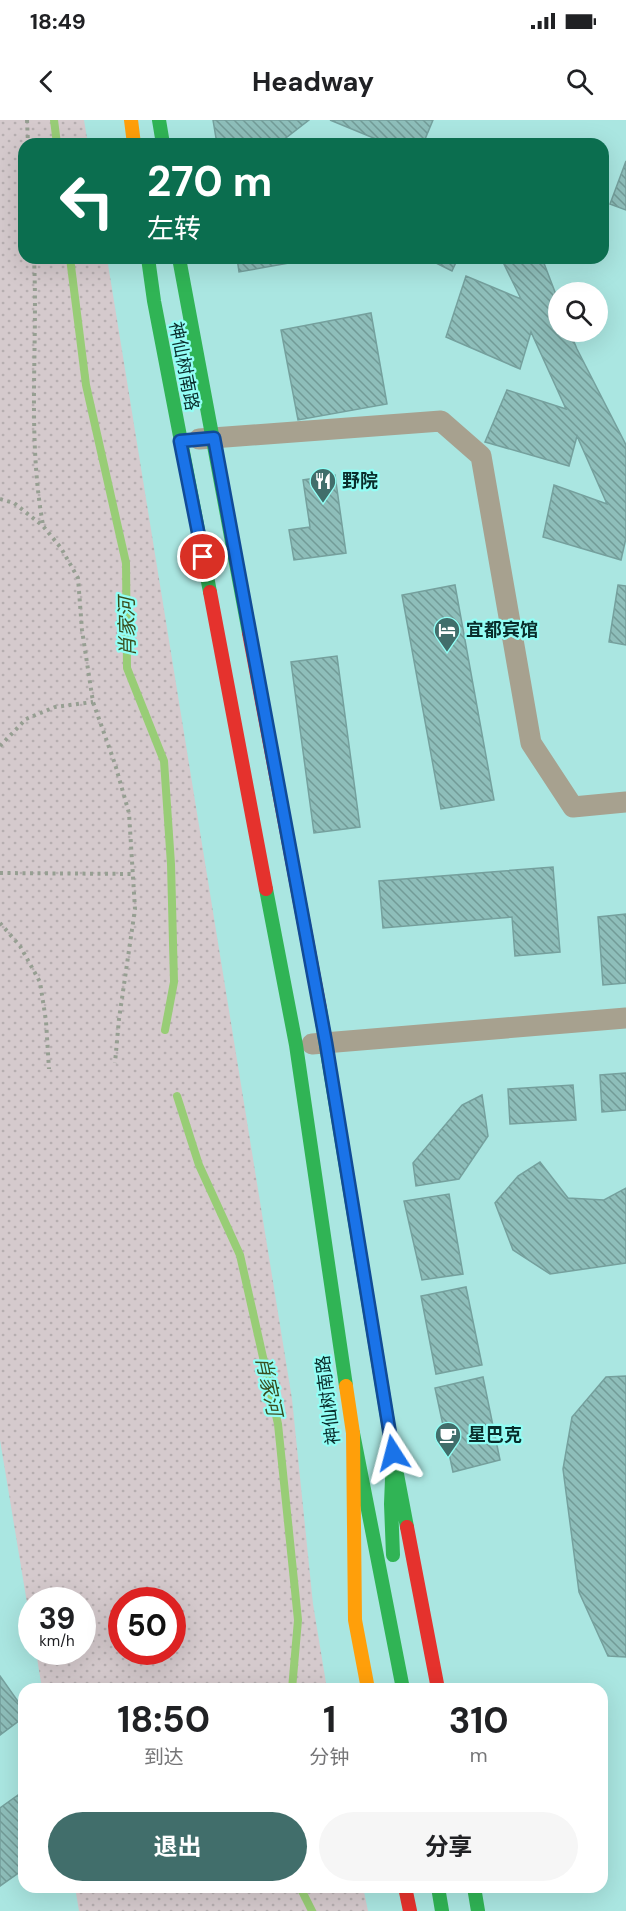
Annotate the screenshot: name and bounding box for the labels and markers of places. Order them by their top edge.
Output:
restaurant icon: 野院 [308,466,338,504]
place label: 野院 [342,469,378,493]
pin [177,531,228,582]
hotel icon: 宜都宾馆 [432,615,462,653]
place label: 宜都宾馆 [466,618,538,642]
cafe icon: 星巴克 [433,1420,463,1458]
place label: 星巴克 [468,1423,522,1447]

